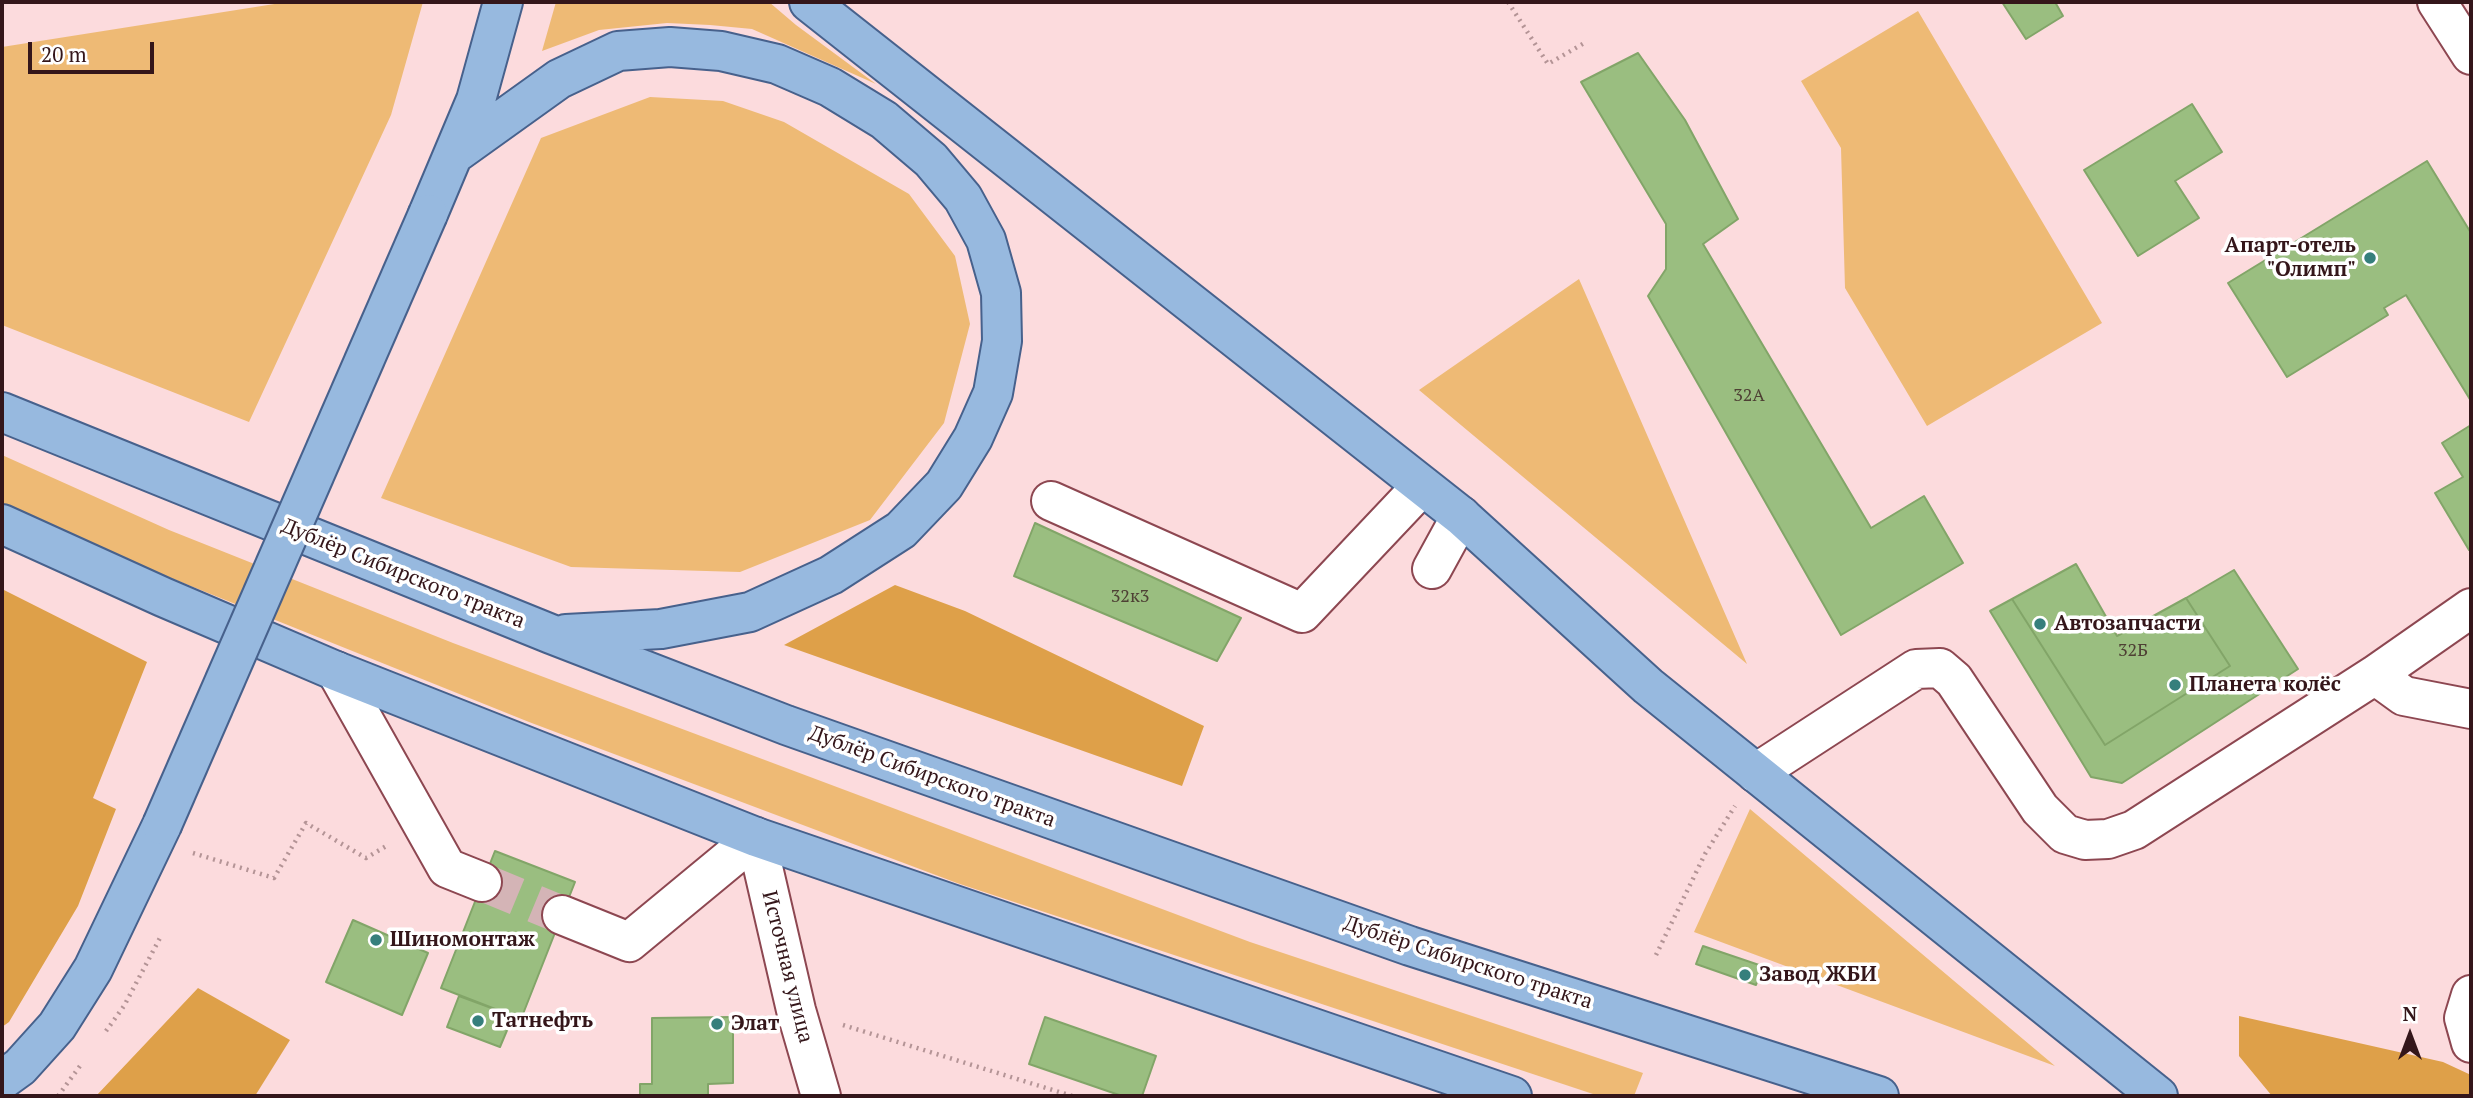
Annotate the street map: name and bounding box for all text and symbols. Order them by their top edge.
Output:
scale bar [32,28,158,72]
text: 20 m [41,40,87,68]
place label: Апарт-отель "Олимп" [2225,233,2356,283]
marker: Апарт-отель "Олимп" [2362,250,2378,266]
house number: 32А [1733,385,1765,407]
street label: Дублёр Сибирского тракта [278,514,528,634]
house number: 32к3 [1111,586,1149,608]
place label: Автозапчасти [2054,611,2201,637]
marker: Автозапчасти [2032,616,2048,632]
house number: 32Б [2118,640,2148,662]
place label: Планета колёс [2189,672,2341,698]
marker: Планета колёс [2167,677,2183,693]
street label: Дублёр Сибирского тракта [806,721,1058,833]
street label: Источная улица [756,888,818,1046]
street label: Дублёр Сибирского тракта [1340,911,1596,1015]
place label: Шиномонтаж [390,927,535,953]
marker: Шиномонтаж [368,932,384,948]
place label: Завод ЖБИ [1759,962,1877,988]
marker: Завод ЖБИ [1737,967,1753,983]
north arrow [2375,1000,2445,1070]
text: N [2403,1001,2417,1026]
place label: Татнефть [492,1008,593,1034]
place label: Элат [731,1011,779,1037]
marker: Татнефть [470,1013,486,1029]
marker: Элат [709,1016,725,1032]

